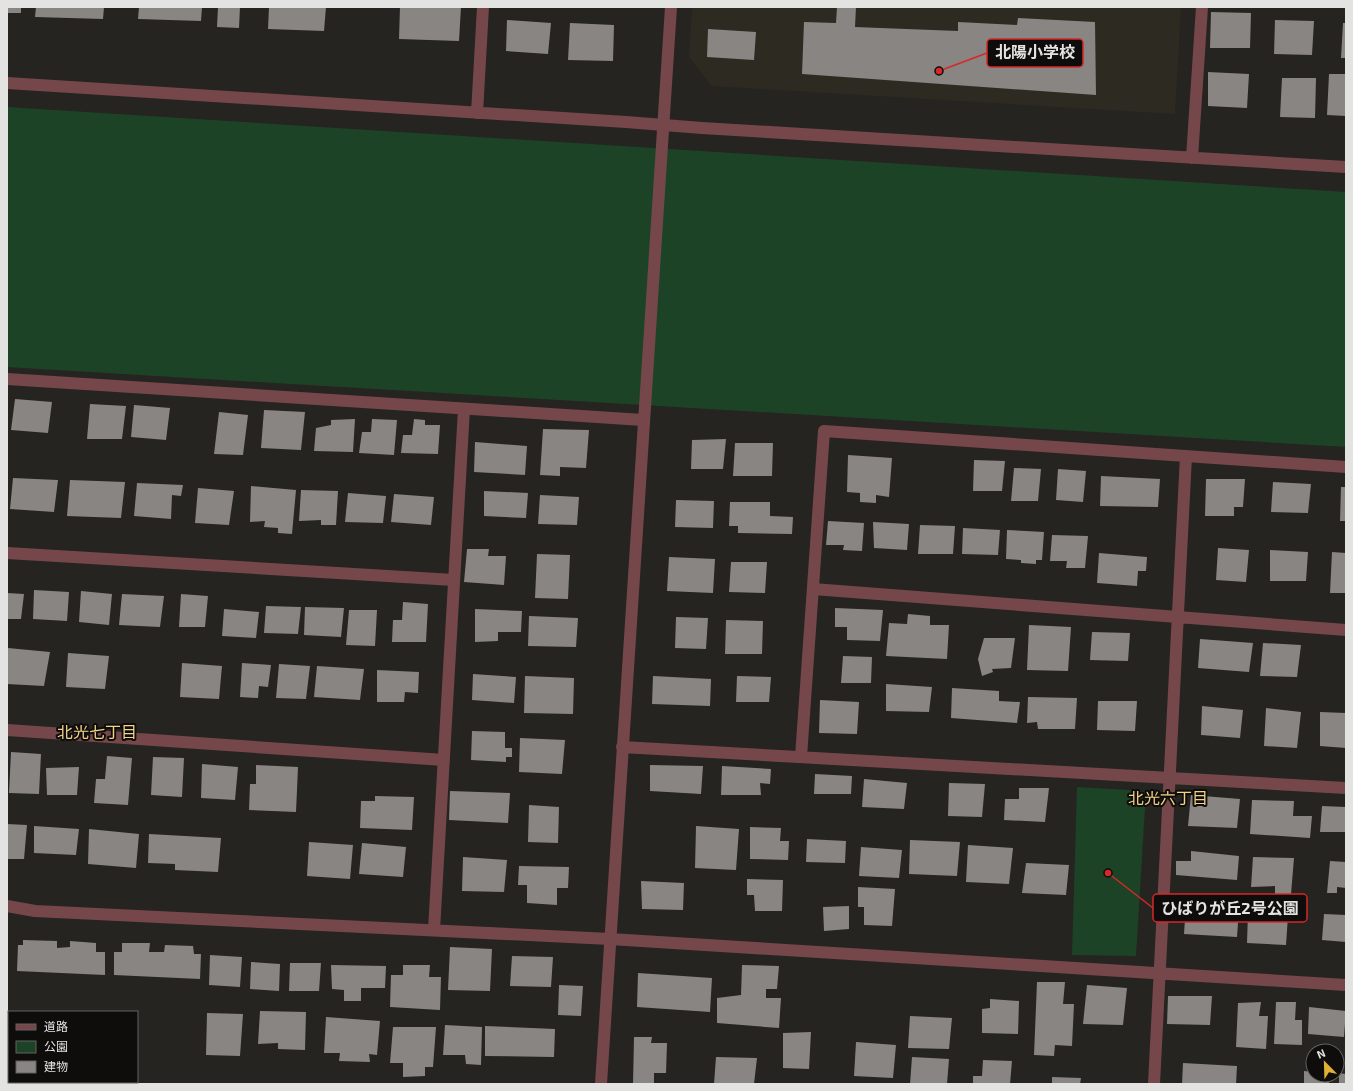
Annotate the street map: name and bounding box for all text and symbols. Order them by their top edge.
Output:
callout: 北陽小学校 [987,39,1083,67]
text: 北陽小学校 [995,42,1075,61]
district label: 北光七丁目 [57,722,137,741]
district label: 北光六丁目 [1128,788,1208,807]
callout: ひばりが丘2号公園 [1153,894,1307,922]
text: ひばりが丘2号公園 [1161,898,1299,917]
legend [8,1011,138,1083]
text: 道路 [44,1019,68,1033]
text: 公園 [44,1039,68,1053]
north arrow [1305,1043,1345,1083]
text: N [1315,1046,1327,1061]
text: 建物 [44,1059,68,1073]

